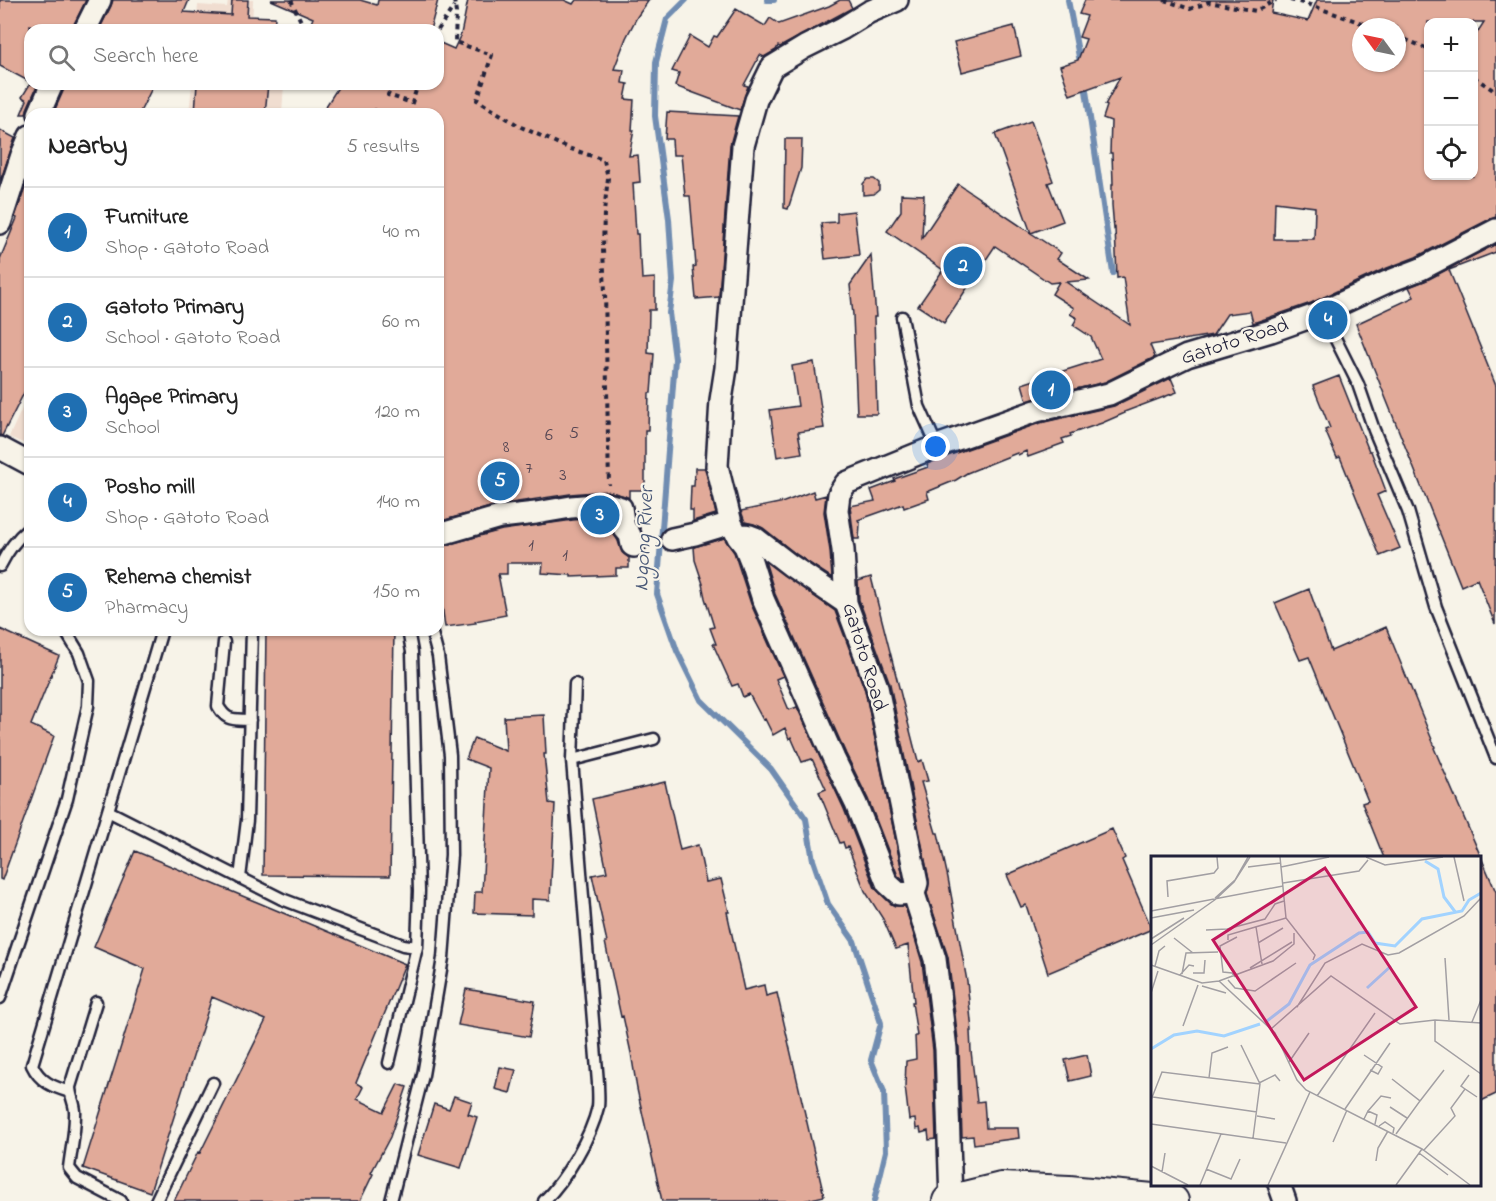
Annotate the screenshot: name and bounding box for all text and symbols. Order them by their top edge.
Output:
north arrow [1352,18,1406,72]
map controls [1424,18,1478,180]
button: + [1424,18,1478,72]
search box [24,24,444,90]
icon: search [45,41,78,74]
text: Search here [93,41,198,73]
button: − [1424,72,1478,126]
button: locate [1424,126,1478,180]
text: Nearby [48,128,127,166]
text: 5 results [347,133,420,162]
text: Furniture [105,202,188,234]
text: 1 [64,218,71,247]
text: 40 m [383,218,420,247]
text: Shop · Gatoto Road [105,234,269,263]
pin: 2 [944,244,982,288]
text: Gatoto Primary [105,292,244,324]
pin: 4 [1308,298,1348,342]
text: 2 [63,308,72,337]
text: 60 m [382,308,420,337]
street label: Gatoto Road [1177,310,1293,373]
text: School · Gatoto Road [105,324,280,353]
pin: 1 [1032,368,1070,412]
text: Agape Primary [105,382,238,414]
text: 3 [63,398,72,427]
text: 120 m [375,398,420,427]
text: School [105,414,160,443]
house number: 5 [569,421,579,447]
house number: 6 [545,423,553,449]
your location [921,432,950,461]
house number: 8 [503,435,510,461]
house number: 7 [525,456,533,482]
pin: 5 [480,458,520,504]
house number: 3 [559,463,567,489]
text: Posho mill [105,472,195,504]
water label: Ngong River [626,483,664,592]
text: 4 [63,488,72,517]
text: 140 m [376,488,420,517]
pin: 3 [580,492,620,538]
text: Shop · Gatoto Road [105,504,269,533]
house number: 1 [528,533,534,559]
house number: 1 [562,543,568,569]
text: Rehema chemist [105,562,251,594]
text: 5 [62,578,73,607]
text: 150 m [373,578,420,607]
text: Pharmacy [105,594,188,623]
street label: Gatoto Road [833,599,895,715]
inset map [1151,856,1481,1186]

